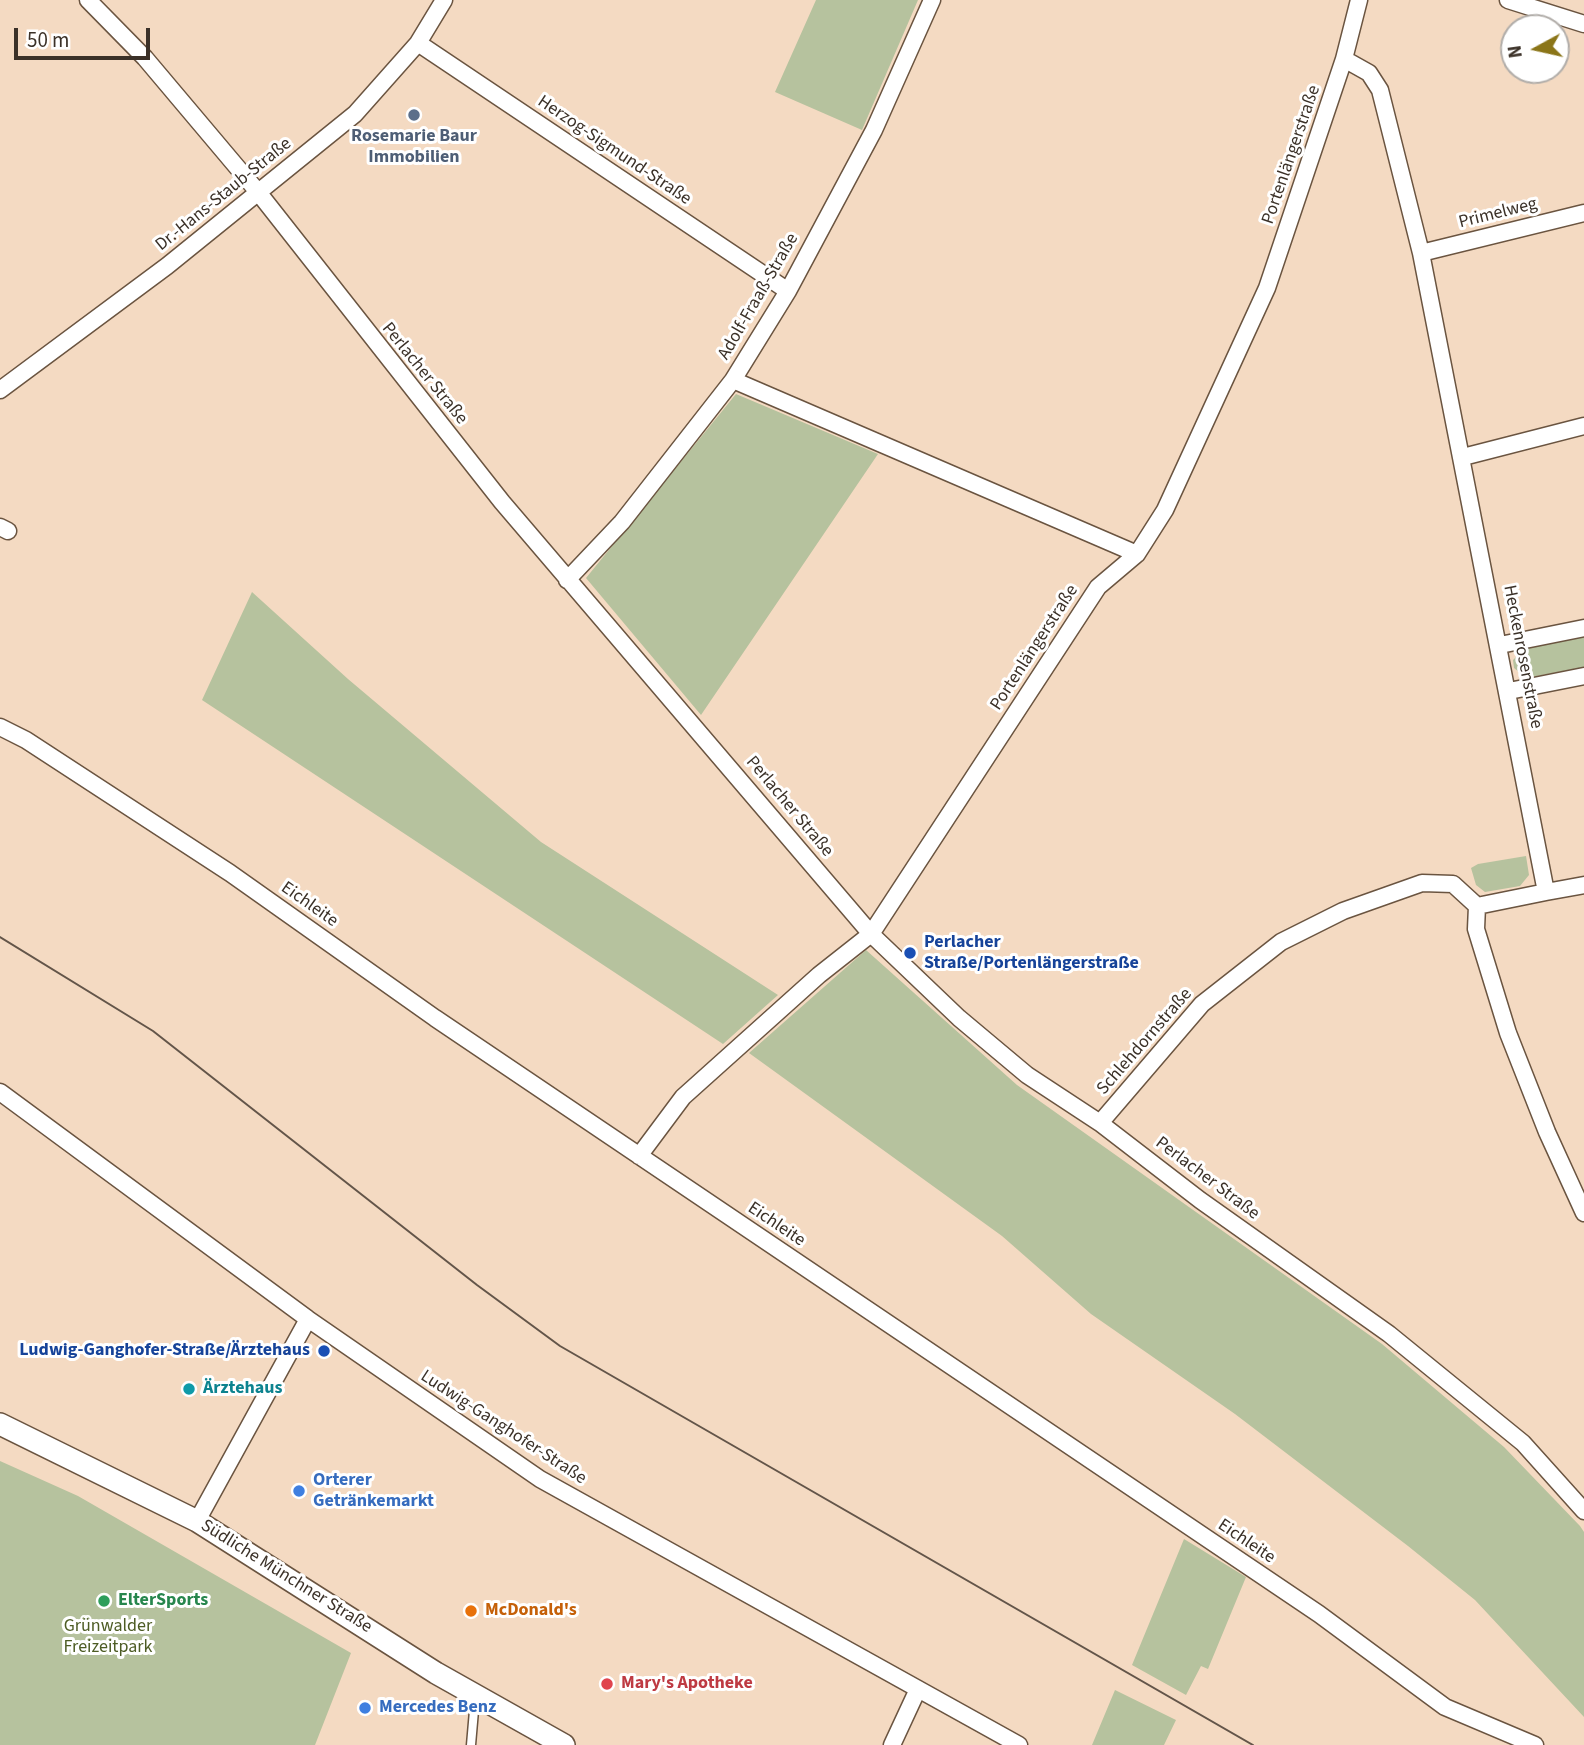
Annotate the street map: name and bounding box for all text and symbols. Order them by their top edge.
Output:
scale bar [18,14,154,58]
north arrow [1500,14,1570,84]
text: 50 m [27,25,69,55]
text: N [1501,44,1530,60]
street label: Portenlängerstraße [1258,83,1326,227]
street label: Herzog-Sigmund-Straße [533,91,695,211]
marker: Rosemarie Baur Immobilien [406,107,422,123]
place label: Rosemarie Baur Immobilien [351,126,477,168]
street label: Dr.-Hans-Staub-Straße [152,134,296,256]
street label: Primelweg [1457,194,1539,234]
street label: Adolf-Fraaß-Straße [714,230,804,364]
street label: Perlacher Straße [376,319,472,429]
street label: Portenlängerstraße [986,581,1084,715]
street label: Heckenrosenstraße [1497,583,1547,731]
street label: Perlacher Straße [741,752,837,862]
street label: Eichleite [276,878,342,932]
place label: Perlacher Straße/Portenlängerstraße [924,932,1139,974]
marker: Perlacher Straße/Portenlängerstraße [902,945,918,961]
street label: Schlehdornstraße [1093,984,1197,1100]
street label: Perlacher Straße [1151,1133,1263,1225]
street label: Eichleite [743,1198,809,1252]
place label: Ludwig-Ganghofer-Straße/Ärztehaus [19,1340,310,1362]
marker: Ludwig-Ganghofer-Straße/Ärztehaus [316,1343,332,1359]
street label: Ludwig-Ganghofer-Straße [416,1366,590,1490]
place label: Ärztehaus [203,1378,282,1400]
marker: Ärztehaus [181,1381,197,1397]
place label: Orterer Getränkemarkt [313,1470,434,1512]
marker: Orterer Getränkemarkt [291,1483,307,1499]
street label: Südliche Münchner Straße [196,1515,376,1639]
street label: Eichleite [1213,1515,1279,1569]
place label: ElterSports [118,1590,208,1612]
marker: ElterSports [96,1593,112,1609]
place label: McDonald's [485,1600,577,1622]
marker: McDonald's [463,1603,479,1619]
park label: Grünwalder Freizeitpark [64,1616,152,1658]
place label: Mary's Apotheke [621,1673,753,1695]
marker: Mary's Apotheke [599,1676,615,1692]
place label: Mercedes Benz [379,1697,496,1719]
marker: Mercedes Benz [357,1700,373,1716]

